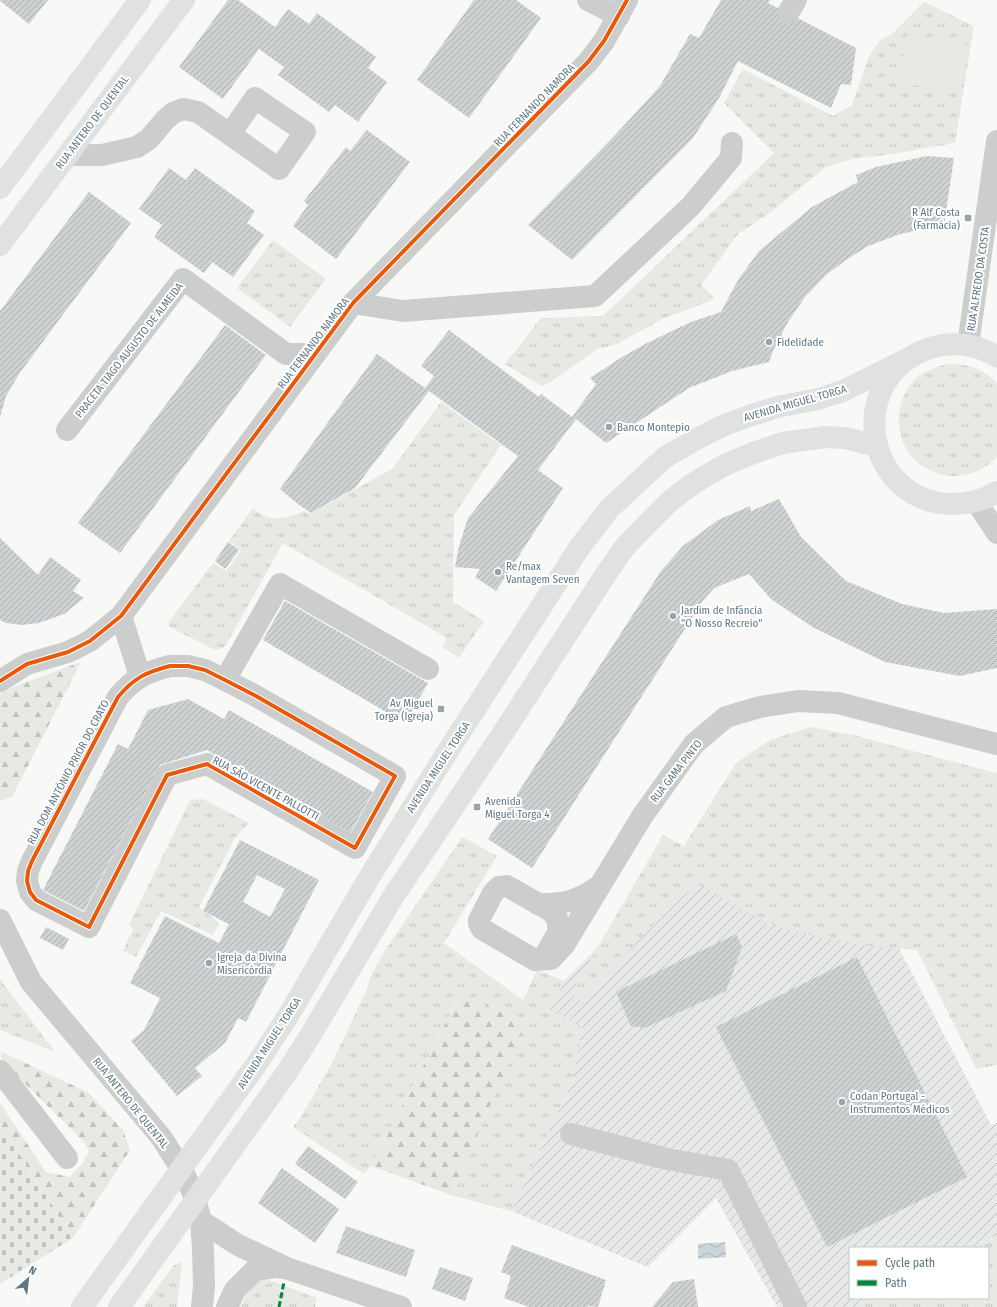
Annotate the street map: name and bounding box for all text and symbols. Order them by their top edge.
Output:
street label: RUA FERNANDO NAMORA [491,61,578,150]
street label: RUA ANTERO DE QUENTAL [53,73,132,171]
place label: R Alf Costa (Farmácia) [912,206,960,232]
marker: R Alf Costa (Farmácia) [963,213,973,223]
street label: RUA ALFREDO DA COSTA [965,226,992,332]
street label: PRACETA TIAGO AUGUSTO DE ALMEIDA [73,280,186,420]
street label: RUA FERNANDO NAMORA [275,295,352,391]
place label: Fidelidade [777,336,824,349]
marker: Fidelidade [764,337,774,347]
street label: AVENIDA MIGUEL TORGA [742,383,848,424]
place label: Banco Montepio [617,421,690,434]
marker: Banco Montepio [604,422,614,432]
place label: Re/max Vantagem Seven [506,560,580,586]
marker: Re/max Vantagem Seven [493,567,503,577]
place label: Jardim de Infância "O Nosso Recreio" [681,604,762,630]
marker: Jardim de Infância "O Nosso Recreio" [668,611,678,621]
street label: RUA DOM ANTÓNIO PRIOR DO CRATO [24,697,112,847]
place label: Av Miguel Torga (Igreja) [374,697,433,723]
marker: Av Miguel Torga (Igreja) [436,704,446,714]
street label: AVENIDA MIGUEL TORGA [404,719,473,815]
street label: RUA GAMA PINTO [648,737,705,805]
street label: RUA SÃO VICENTE PALLOTTI [210,754,321,823]
place label: Avenida Miguel Torga 4 [485,795,550,821]
marker: Avenida Miguel Torga 4 [472,802,482,812]
place label: Igreja da Divina Misericórdia [217,951,287,977]
marker: Igreja da Divina Misericórdia [204,958,214,968]
street label: AVENIDA MIGUEL TORGA [235,995,304,1091]
street label: RUA ANTERO DE QUENTAL [90,1055,171,1152]
place label: Codan Portugal - Instrumentos Médicos [850,1090,950,1116]
marker: Codan Portugal - Instrumentos Médicos [837,1097,847,1107]
legend [849,1247,989,1299]
text: Cycle path [885,1256,935,1270]
north arrow [8,1259,48,1299]
text: N [26,1263,38,1278]
text: Path [885,1276,907,1290]

